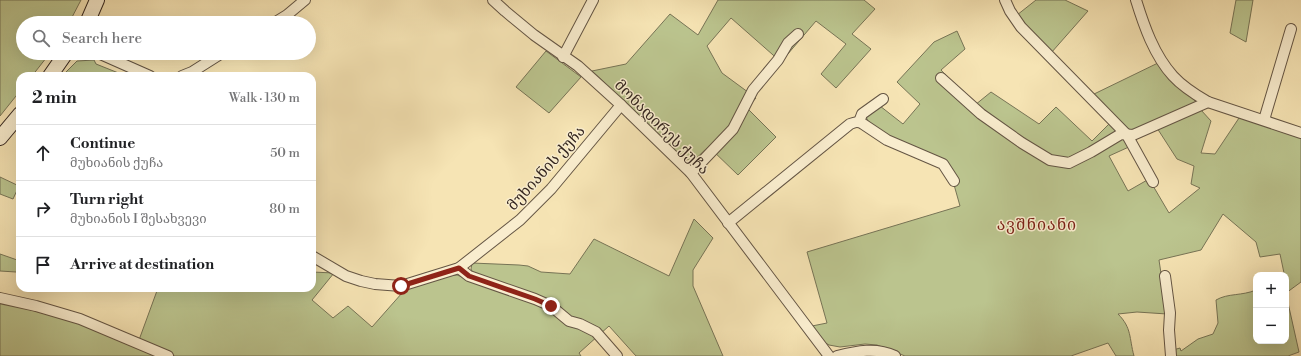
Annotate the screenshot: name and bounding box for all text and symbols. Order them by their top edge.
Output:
search box [16,16,316,60]
icon: search [30,27,52,49]
text: Search here [62,29,142,48]
street label: მონადირეს ქუჩა [610,76,713,179]
text: 2 min [32,87,77,109]
text: Walk · 130 m [229,90,300,106]
street label: მუხიანის ქუჩა [503,122,589,215]
text: Continue [70,134,135,153]
icon: ahead [32,142,54,164]
text: 50 m [270,145,300,161]
text: მუხიანის ქუჩა [70,155,163,171]
text: Turn right [70,190,144,209]
icon: right [32,198,54,220]
text: 80 m [269,201,300,217]
text: მუხიანის I შესახვევი [70,211,207,227]
district label: ავშნიანი [997,215,1077,235]
icon: arrive [32,254,54,276]
text: Arrive at destination [70,255,214,274]
map controls [1253,272,1289,344]
button: + [1253,272,1289,308]
route start [392,277,410,295]
route end [542,297,560,315]
button: − [1253,308,1289,344]

